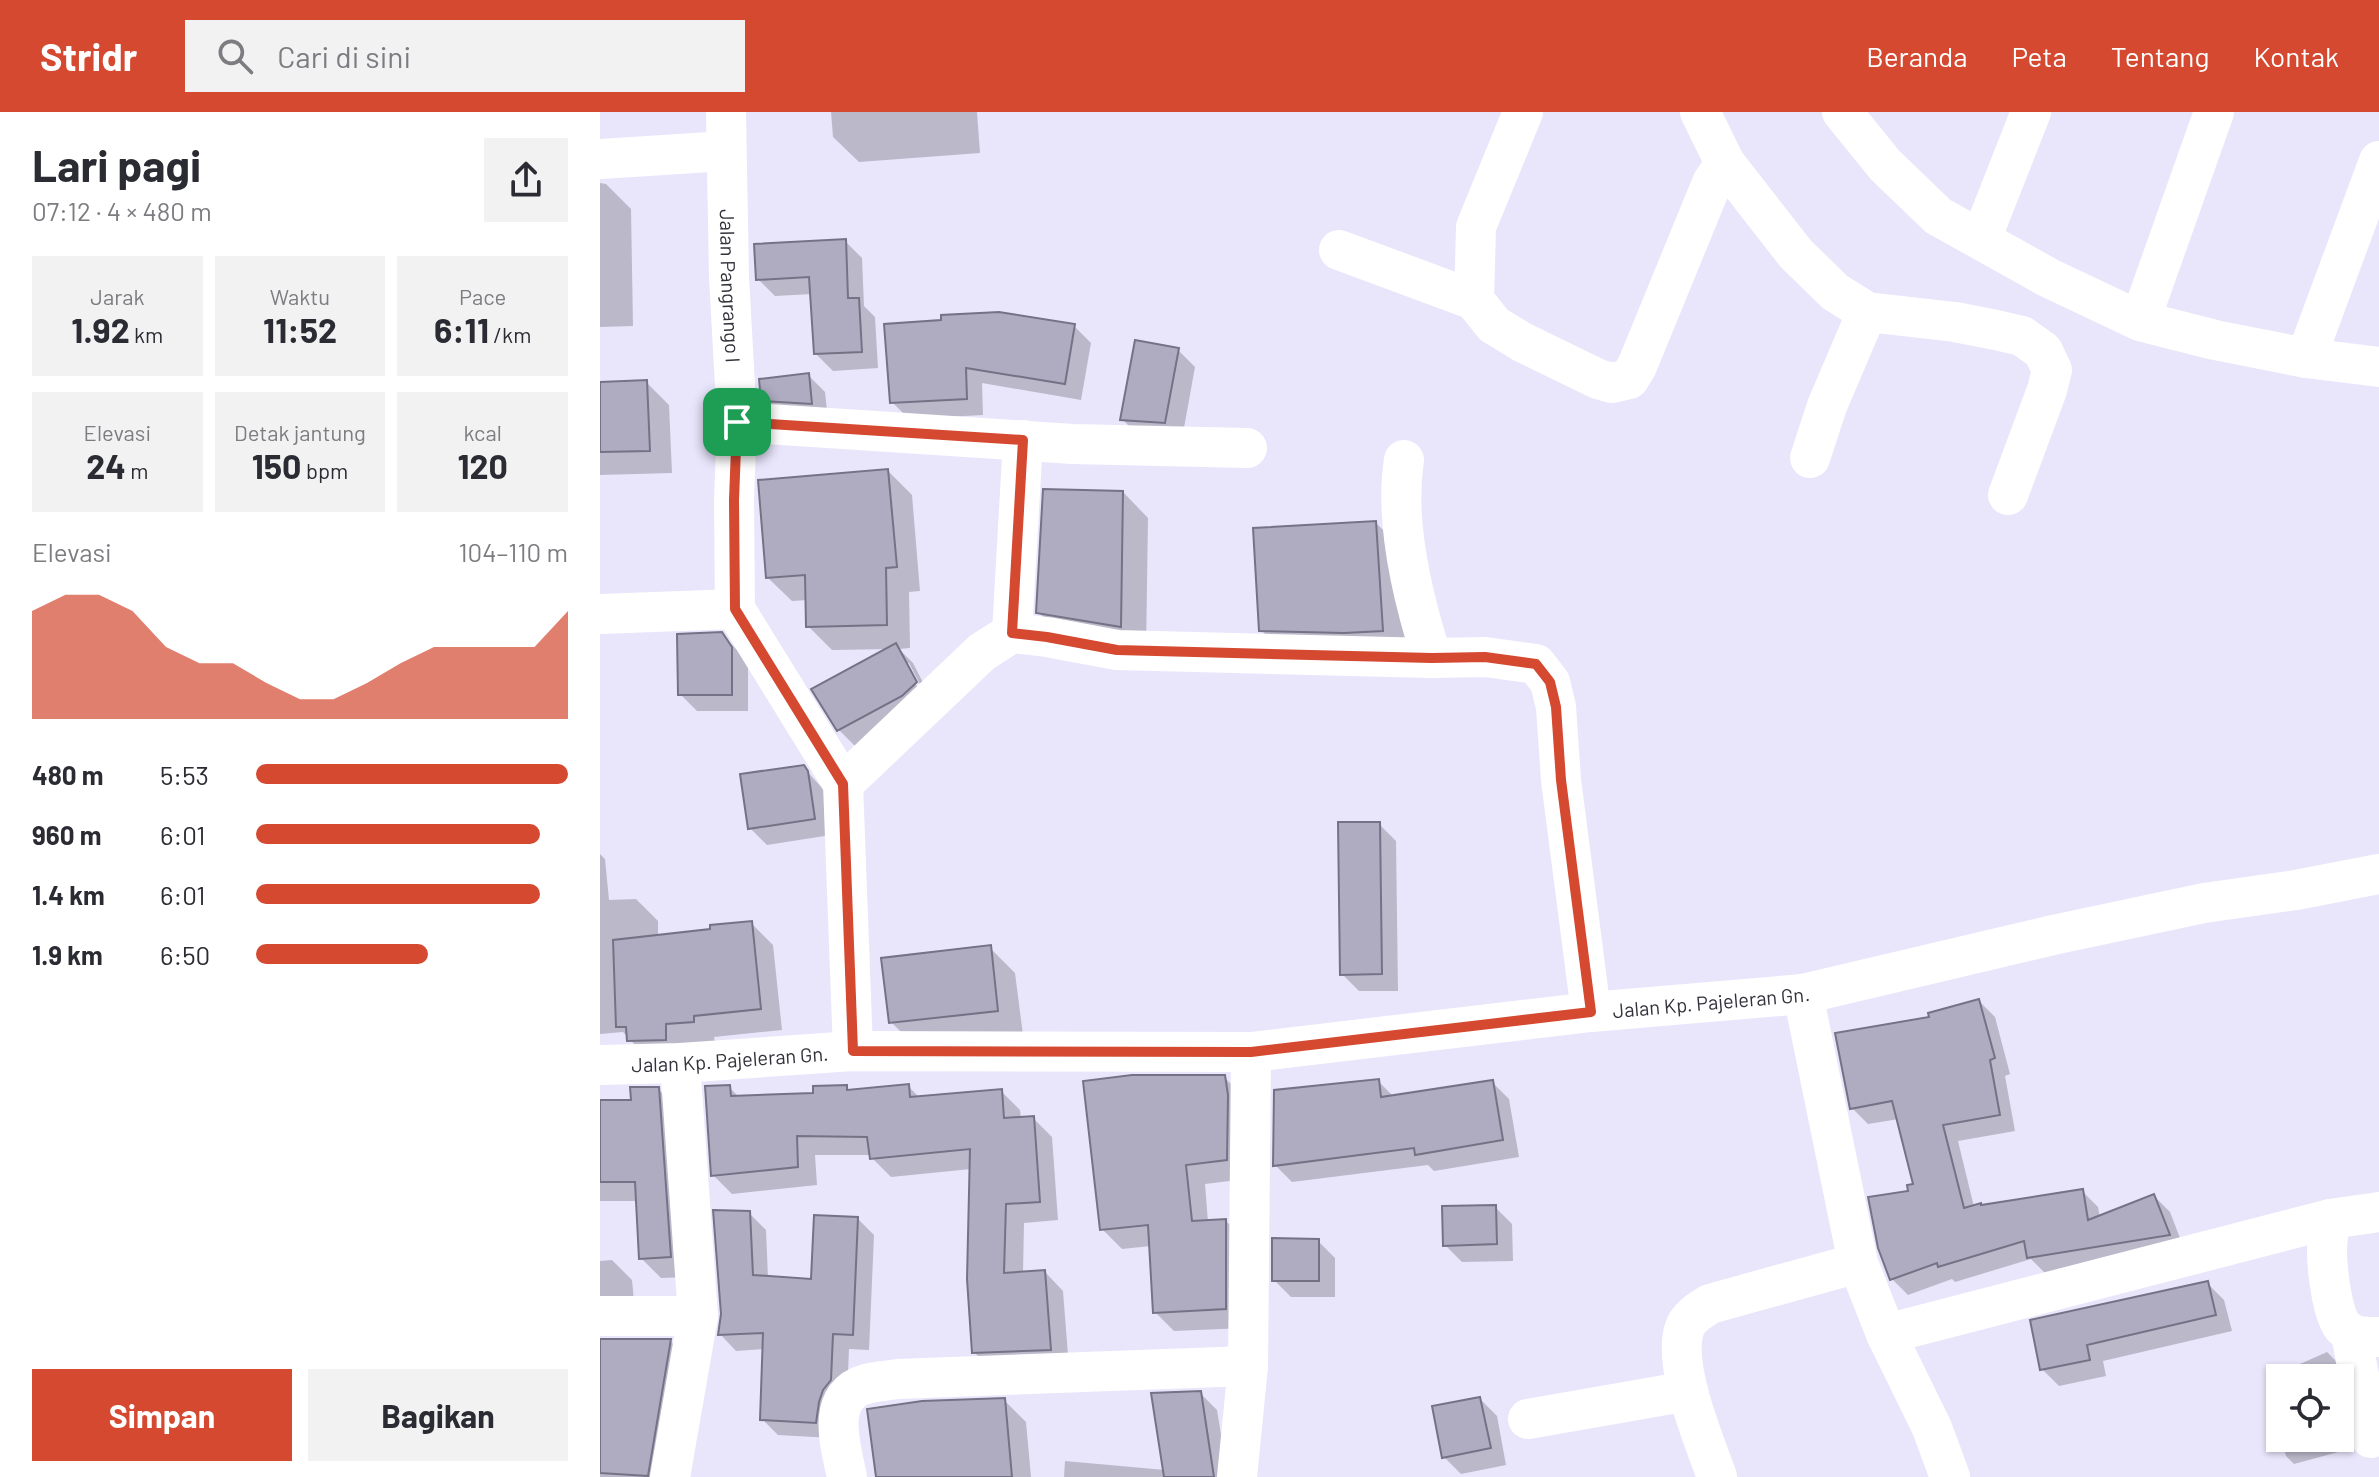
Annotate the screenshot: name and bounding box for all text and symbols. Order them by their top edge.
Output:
search box [185,20,745,92]
text: Stridr [40,33,137,79]
icon: search [213,34,257,78]
text: Cari di sini [277,38,411,74]
text: Beranda [1866,39,1968,73]
text: Peta [2012,39,2067,73]
text: Tentang [2111,39,2209,73]
text: Kontak [2253,39,2339,73]
text: Lari pagi [32,138,201,191]
button: share [484,138,568,222]
text: 07:12 · 4 × 480 m [32,195,212,226]
street label: Jalan Pangrango I [716,209,746,363]
text: Jarak [90,283,144,309]
text: Waktu [270,283,330,309]
text: Pace [459,283,506,309]
text: 1.92 [71,309,130,350]
text: 11:52 [263,309,337,350]
text: 6:11 [434,309,489,350]
text: km [130,321,163,347]
text: /km [489,321,531,347]
pin [703,388,771,456]
icon: arrive [715,400,759,444]
text: Elevasi [84,419,151,445]
text: Detak jantung [234,419,366,445]
text: kcal [463,419,502,445]
text: 24 [86,445,126,486]
text: 150 [252,445,301,486]
text: 120 [457,445,508,486]
text: m [126,457,148,483]
text: bpm [301,457,348,483]
text: Elevasi [32,536,112,567]
text: 104–110 m [459,536,568,567]
text: 480 m [32,759,104,790]
text: 5:53 [160,759,209,790]
text: 960 m [32,819,102,850]
text: 6:01 [160,819,205,850]
text: 1.4 km [32,879,105,910]
text: 6:01 [160,879,205,910]
text: 1.9 km [32,939,103,970]
text: 6:50 [160,939,210,970]
street label: Jalan Kp. Pajeleran Gn. [1612,981,1812,1022]
street label: Jalan Kp. Pajeleran Gn. [631,1041,829,1076]
map controls [2266,1364,2354,1452]
button: locate [2266,1364,2354,1452]
button: Simpan [32,1369,292,1461]
button: Bagikan [308,1369,568,1461]

